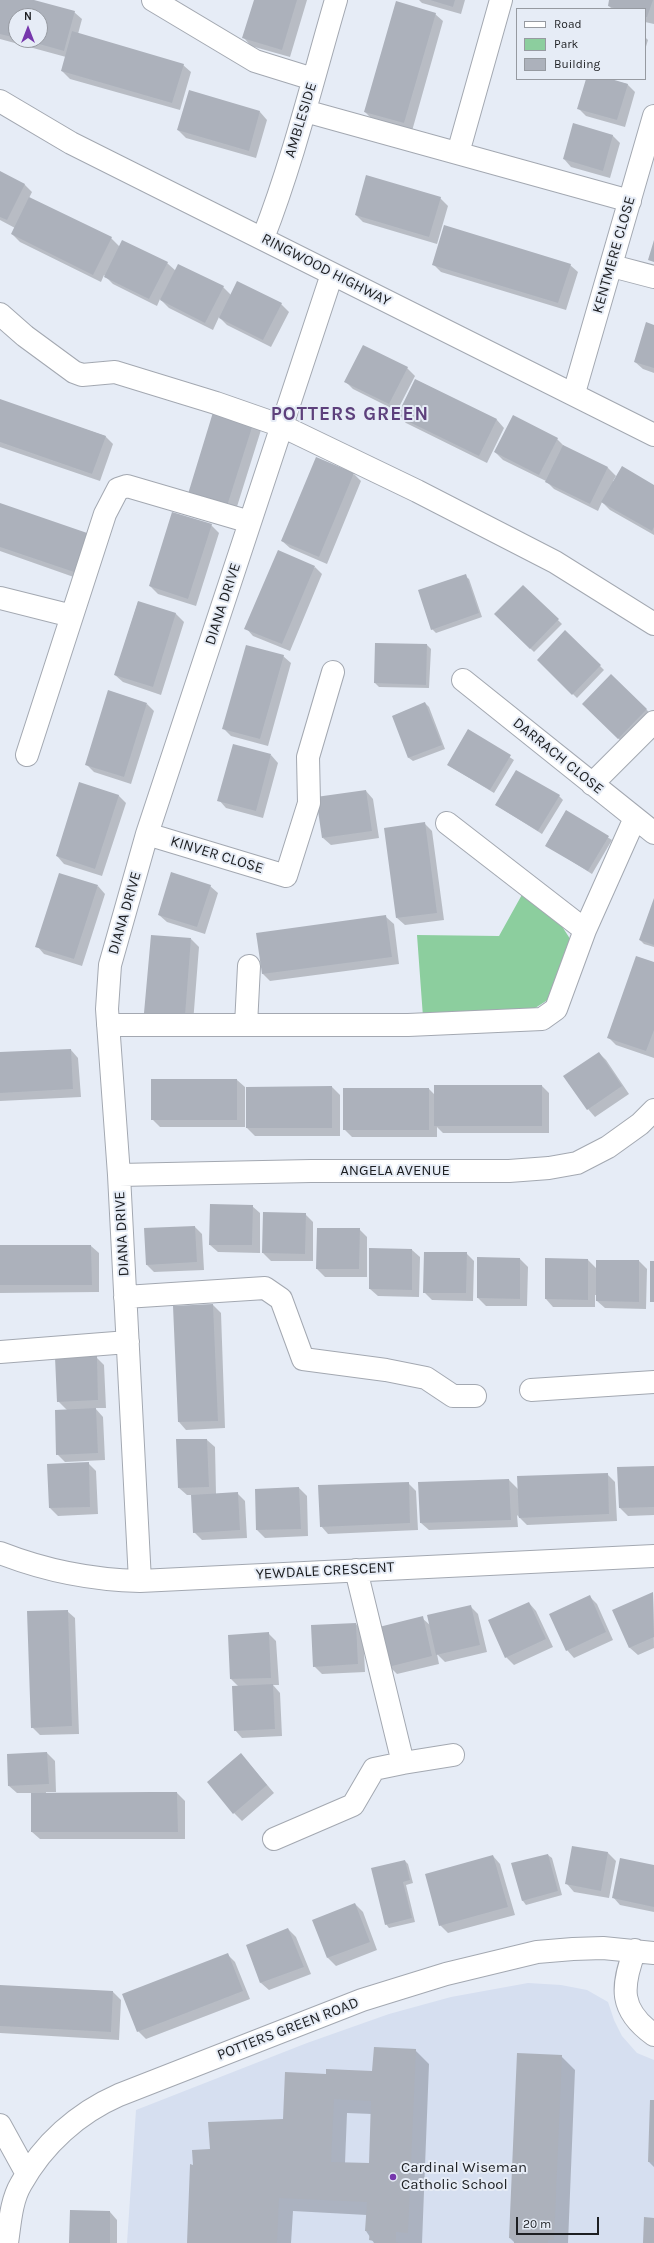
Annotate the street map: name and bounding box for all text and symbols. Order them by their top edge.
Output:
north arrow [8,8,48,48]
legend [516,8,646,80]
text: N [24,10,32,23]
text: Road [554,17,582,31]
text: Park [554,37,578,51]
text: Building [554,57,600,71]
street label: AMBLESIDE [281,80,321,160]
street label: KENTMERE CLOSE [589,194,639,316]
street label: RINGWOOD HIGHWAY [258,230,394,310]
district label: POTTERS GREEN [271,404,429,426]
street label: DIANA DRIVE [201,561,245,647]
street label: DARRACH CLOSE [509,714,607,798]
street label: KINVER CLOSE [168,832,266,878]
street label: DIANA DRIVE [105,870,145,956]
street label: ANGELA AVENUE [340,1162,450,1180]
street label: DIANA DRIVE [111,1191,133,1277]
street label: YEWDALE CRESCENT [255,1558,395,1584]
street label: POTTERS GREEN ROAD [215,1994,361,2064]
place label: Cardinal Wiseman Catholic School [401,2159,527,2194]
marker: Cardinal Wiseman Catholic School [388,2172,398,2182]
scale bar [518,2209,601,2235]
text: 20 m [523,2217,551,2231]

